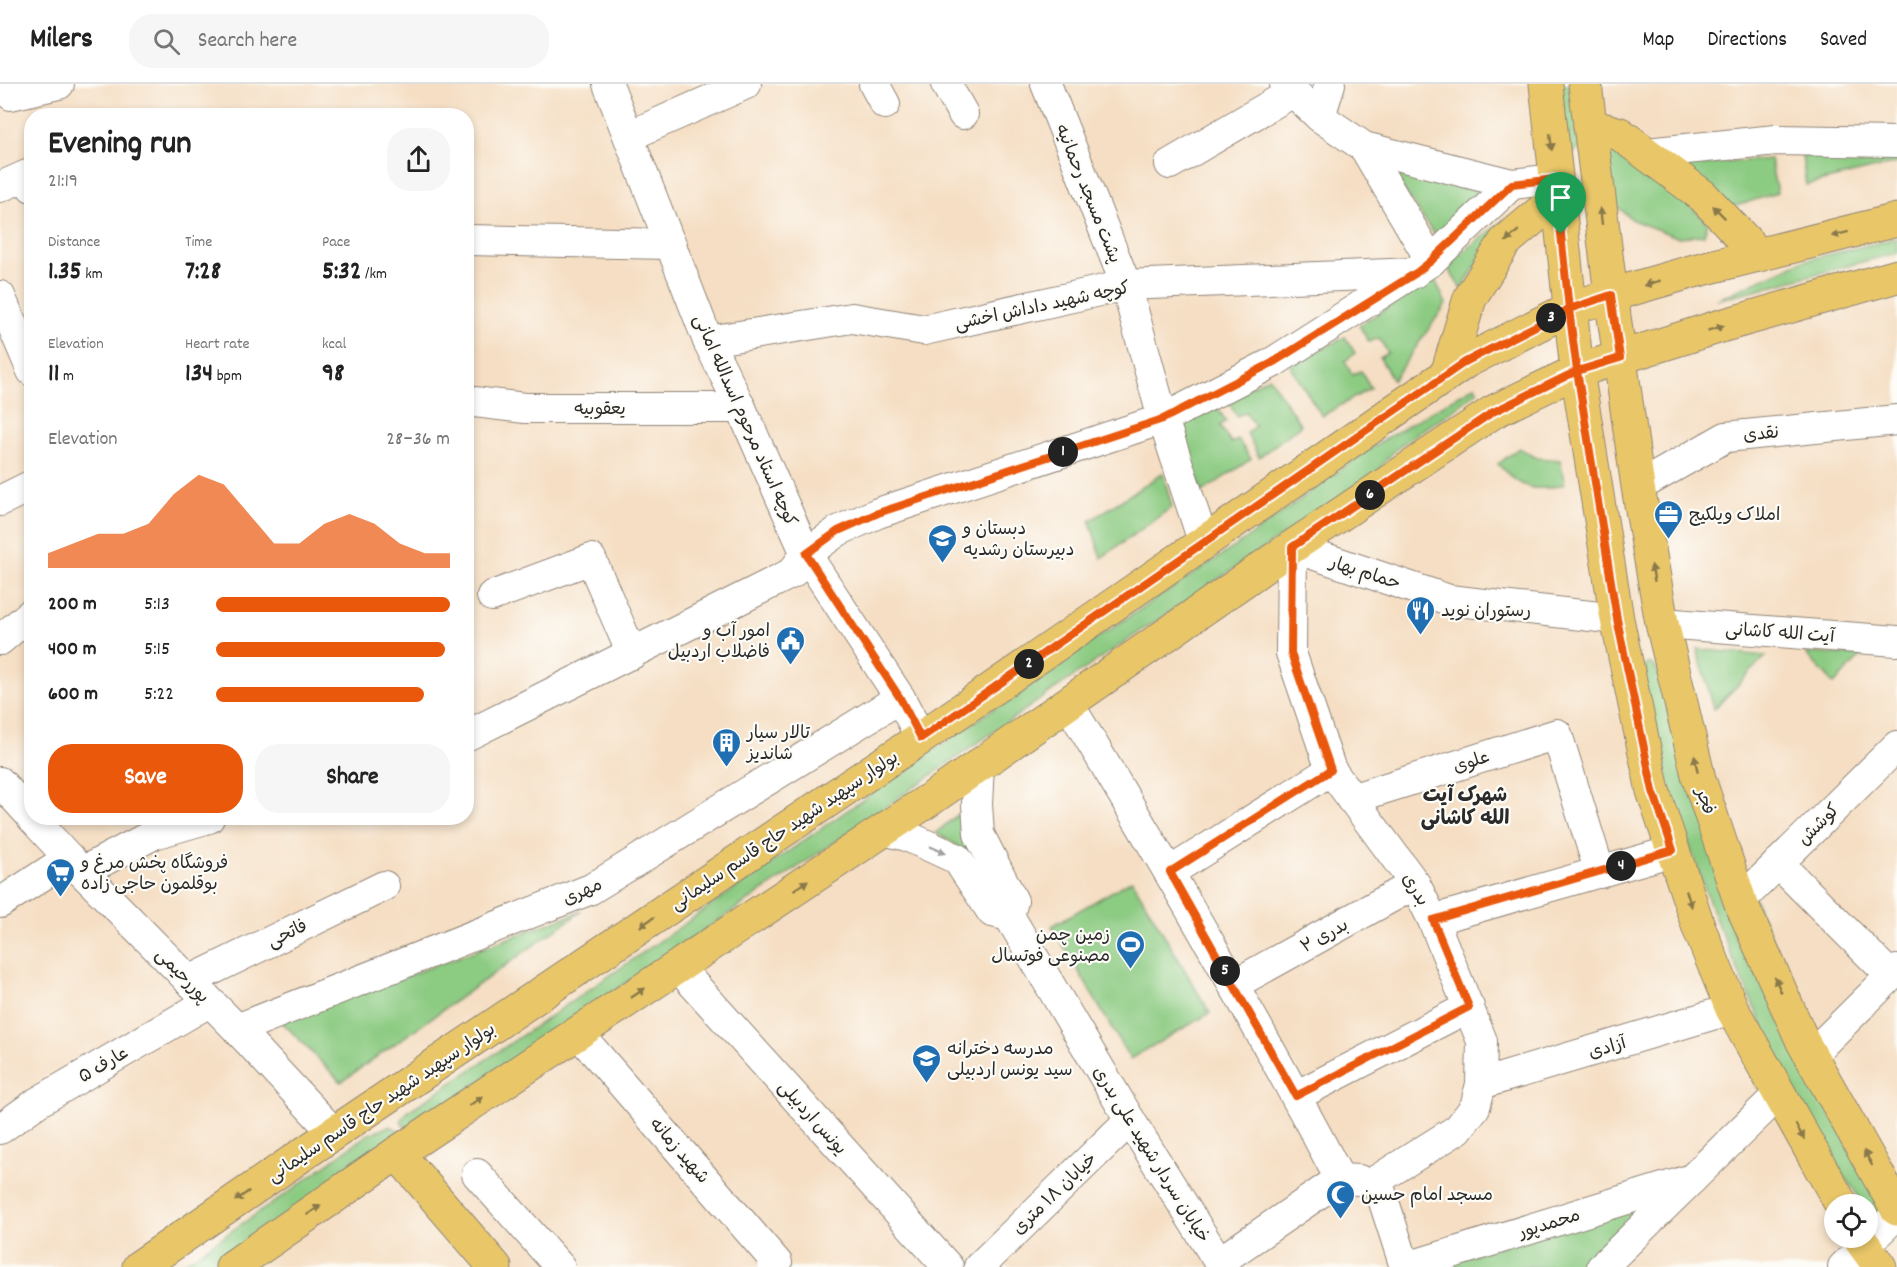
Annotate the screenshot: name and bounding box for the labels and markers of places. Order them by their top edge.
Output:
pin [1535,172,1586,234]
pin: 3 [1536,303,1566,333]
pin: 1 [1048,437,1078,467]
pin: 6 [1355,480,1385,510]
office icon: املاک ویلکیج [1652,498,1684,540]
place label: املاک ویلکیج [1689,504,1781,529]
place label: دبستان و دبیرستان رشدیه [961,518,1075,564]
school or university icon: دبستان و دبیرستان رشدیه [926,522,958,564]
restaurant icon: رستوران نوید [1404,594,1436,636]
place label: رستوران نوید [1441,600,1531,625]
place label: امور آب و فاضلاب اردبیل [668,620,770,666]
public building icon: امور آب و فاضلاب اردبیل [775,624,807,666]
pin: 2 [1014,649,1044,679]
place label: تالار سیار شاندیز [745,722,811,768]
building icon: تالار سیار شاندیز [710,726,742,768]
pin: 4 [1606,851,1636,881]
place label: فروشگاه پخش مرغ و بوقلمون حاجی زاده [79,852,228,898]
supermarket icon: فروشگاه پخش مرغ و بوقلمون حاجی زاده [44,856,76,898]
place label: زمین چمن مصنوعی فوتسال [991,924,1110,970]
sports icon: زمین چمن مصنوعی فوتسال [1115,928,1147,970]
pin: 5 [1210,956,1240,986]
place label: مدرسه دخترانه سید یونس اردبیلی [947,1038,1073,1084]
school or university icon: مدرسه دخترانه سید یونس اردبیلی [910,1042,942,1084]
mosque icon: مسجد امام حسین [1324,1178,1356,1220]
place label: مسجد امام حسین [1361,1184,1493,1209]

